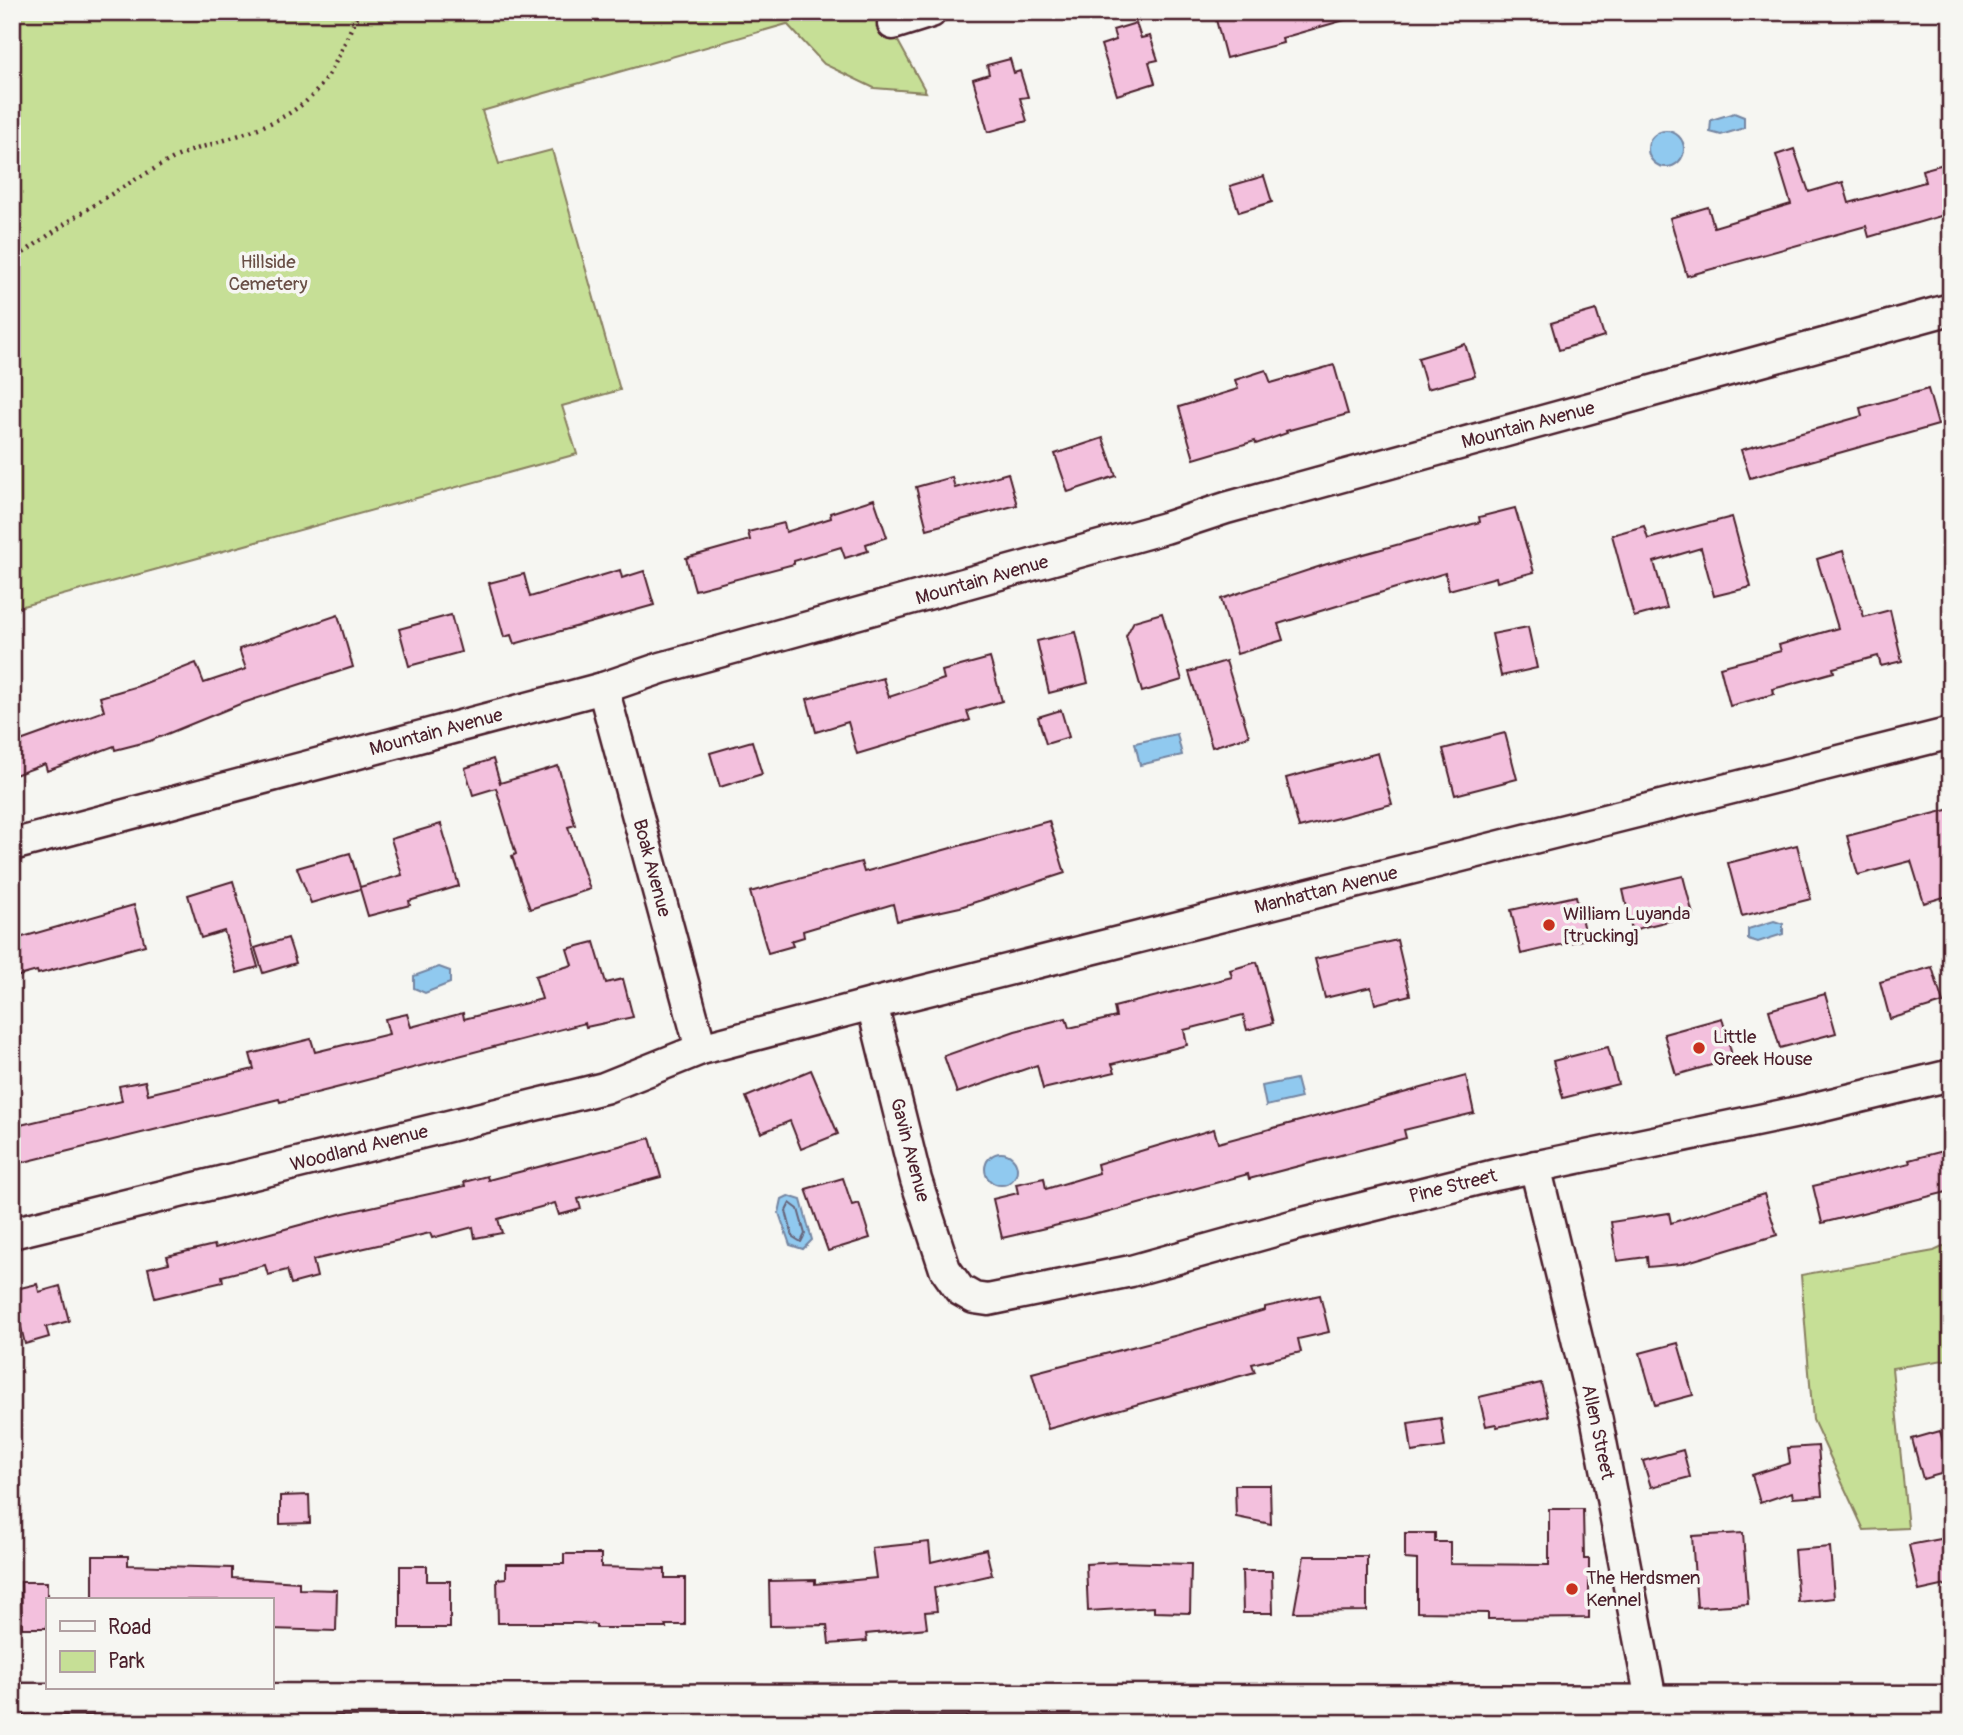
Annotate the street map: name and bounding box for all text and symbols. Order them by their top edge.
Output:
park label: Hillside Cemetery [228,250,308,296]
street label: Mountain Avenue [1459,396,1598,454]
street label: Mountain Avenue [913,549,1052,610]
street label: Mountain Avenue [367,703,506,761]
street label: Boak Avenue [627,816,677,920]
street label: Manhattan Avenue [1252,860,1401,919]
place label: William Luyanda [trucking] [1563,902,1691,948]
marker: William Luyanda [trucking] [1541,917,1557,933]
place label: Little Greek House [1713,1025,1813,1071]
marker: Little Greek House [1691,1040,1707,1056]
street label: Gavin Avenue [885,1095,936,1205]
street label: Woodland Avenue [288,1119,431,1177]
street label: Pine Street [1407,1163,1500,1208]
street label: Allen Street [1576,1382,1620,1482]
place label: The Herdsmen Kennel [1586,1566,1700,1612]
marker: The Herdsmen Kennel [1564,1581,1580,1597]
legend [46,1598,273,1690]
text: Road [108,1614,152,1641]
text: Park [108,1648,145,1675]

